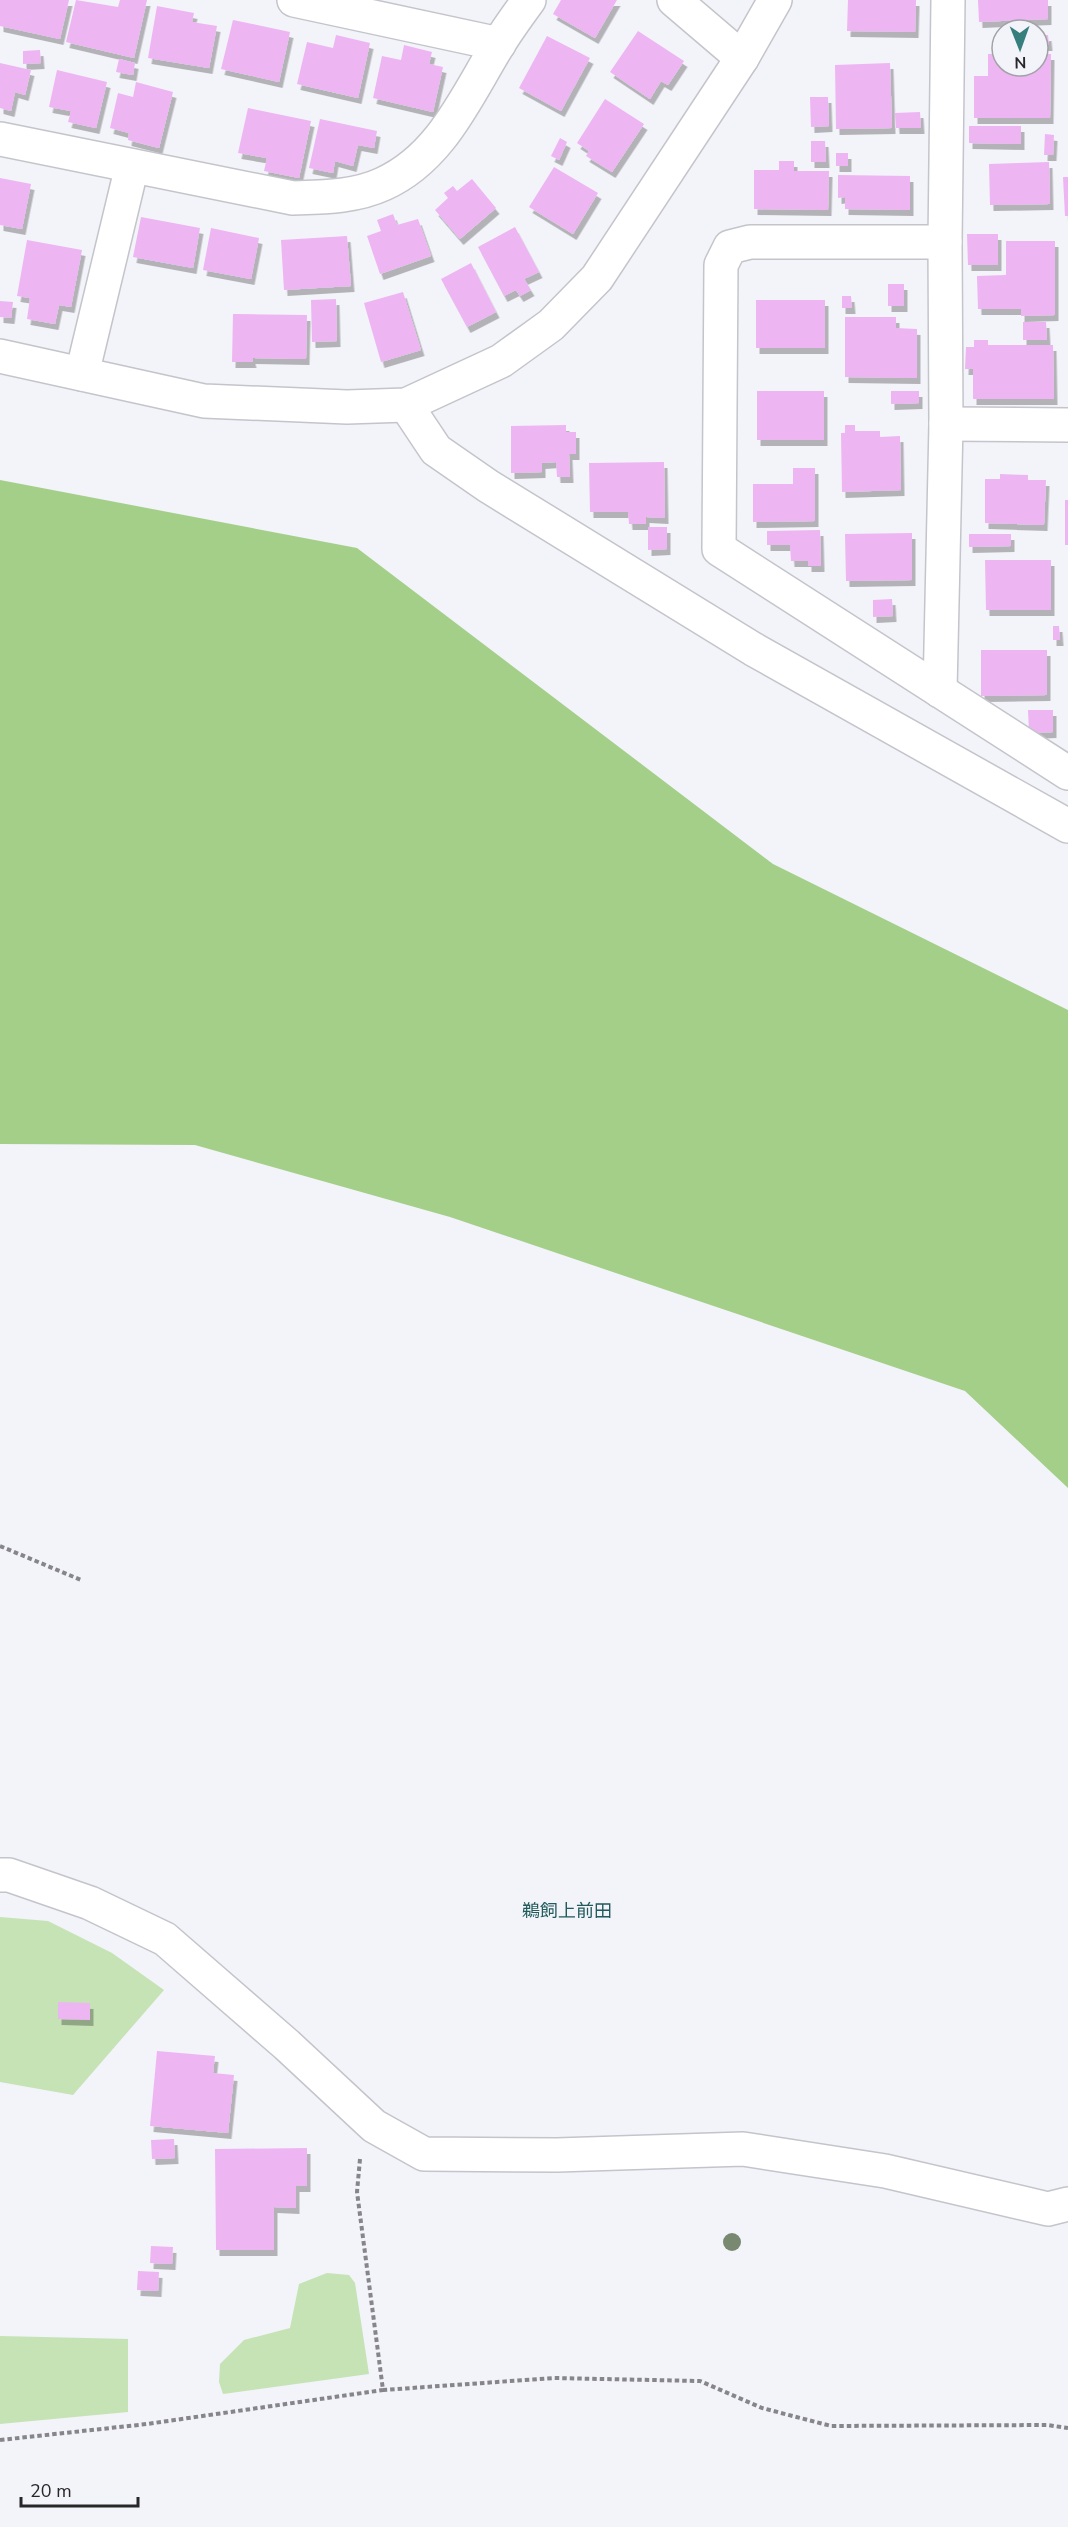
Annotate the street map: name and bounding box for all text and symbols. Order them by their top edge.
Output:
north arrow [990,18,1050,78]
text: N [1014,51,1026,73]
district label: 鵜飼上前田 [522,1899,612,1923]
scale bar [21,2470,138,2508]
text: 20 m [30,2479,72,2503]

